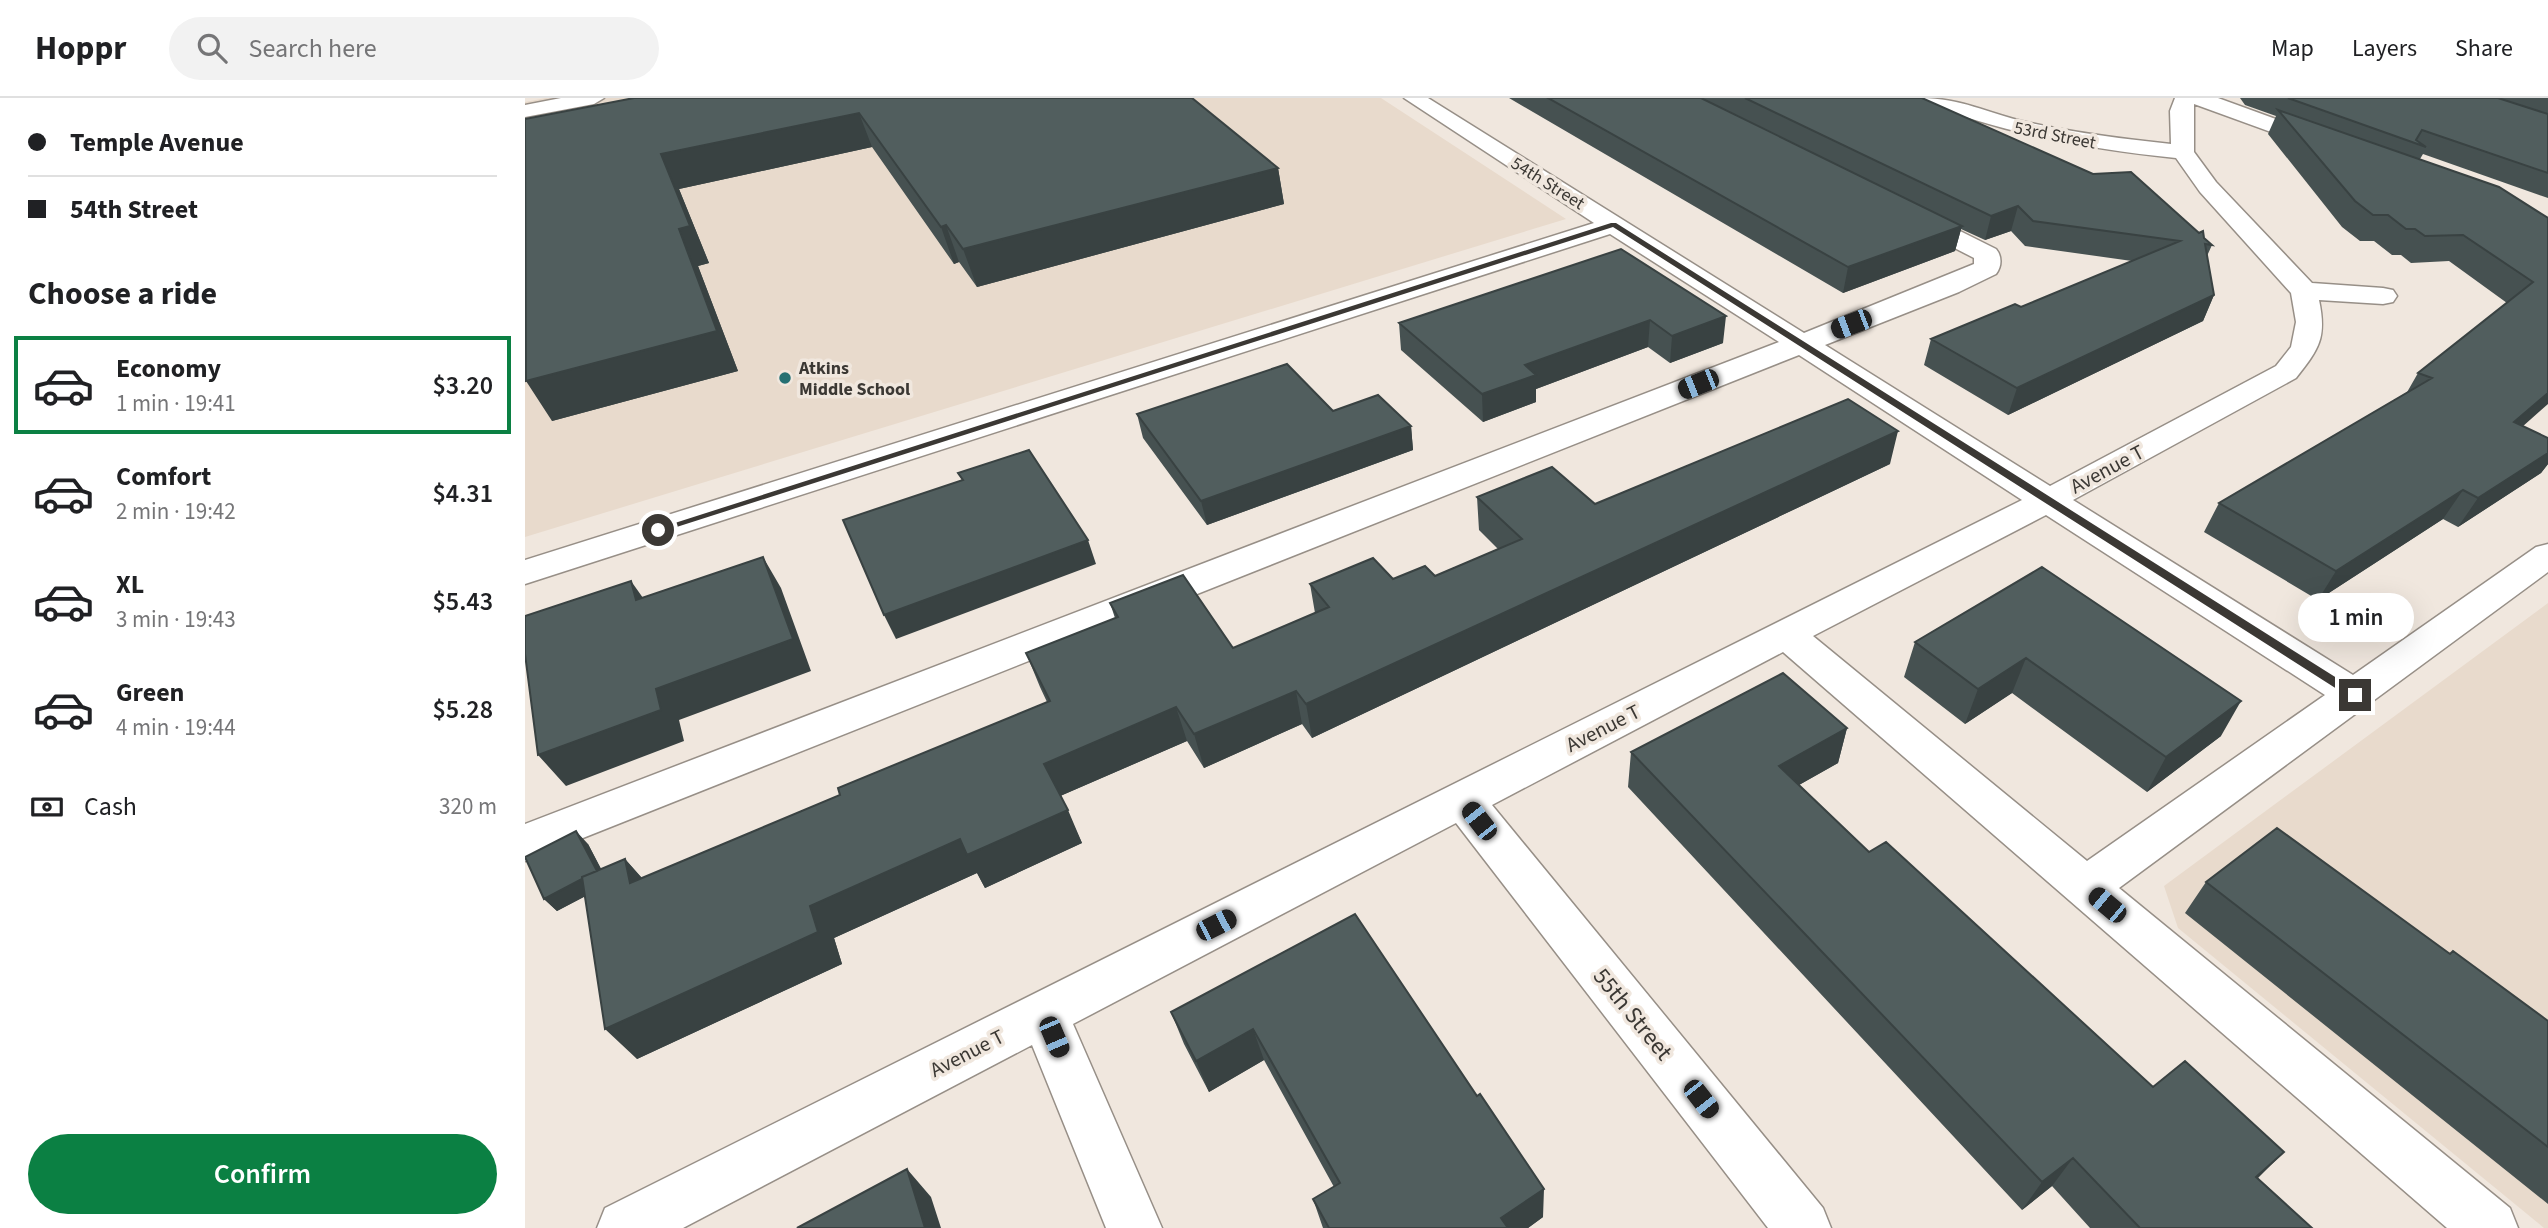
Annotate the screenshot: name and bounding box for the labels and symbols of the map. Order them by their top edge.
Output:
street label: 53rd Street [2012,115,2098,156]
street label: 54th Street [1506,151,1589,216]
car [1828,307,1875,341]
place label: Atkins Middle School [798,356,910,402]
car [1675,366,1722,402]
marker: Atkins Middle School [777,370,793,386]
street label: Avenue T [2065,437,2149,501]
route start [642,514,674,546]
callout: 1 min [2297,594,2413,642]
route end [2339,679,2371,711]
street label: Avenue T [1560,696,1646,760]
car [1458,798,1501,844]
car [2085,883,2130,927]
car [1193,906,1240,944]
street label: 55th Street [1584,961,1681,1068]
car [1037,1014,1072,1060]
street label: Avenue T [924,1021,1010,1085]
car [1680,1076,1723,1122]

